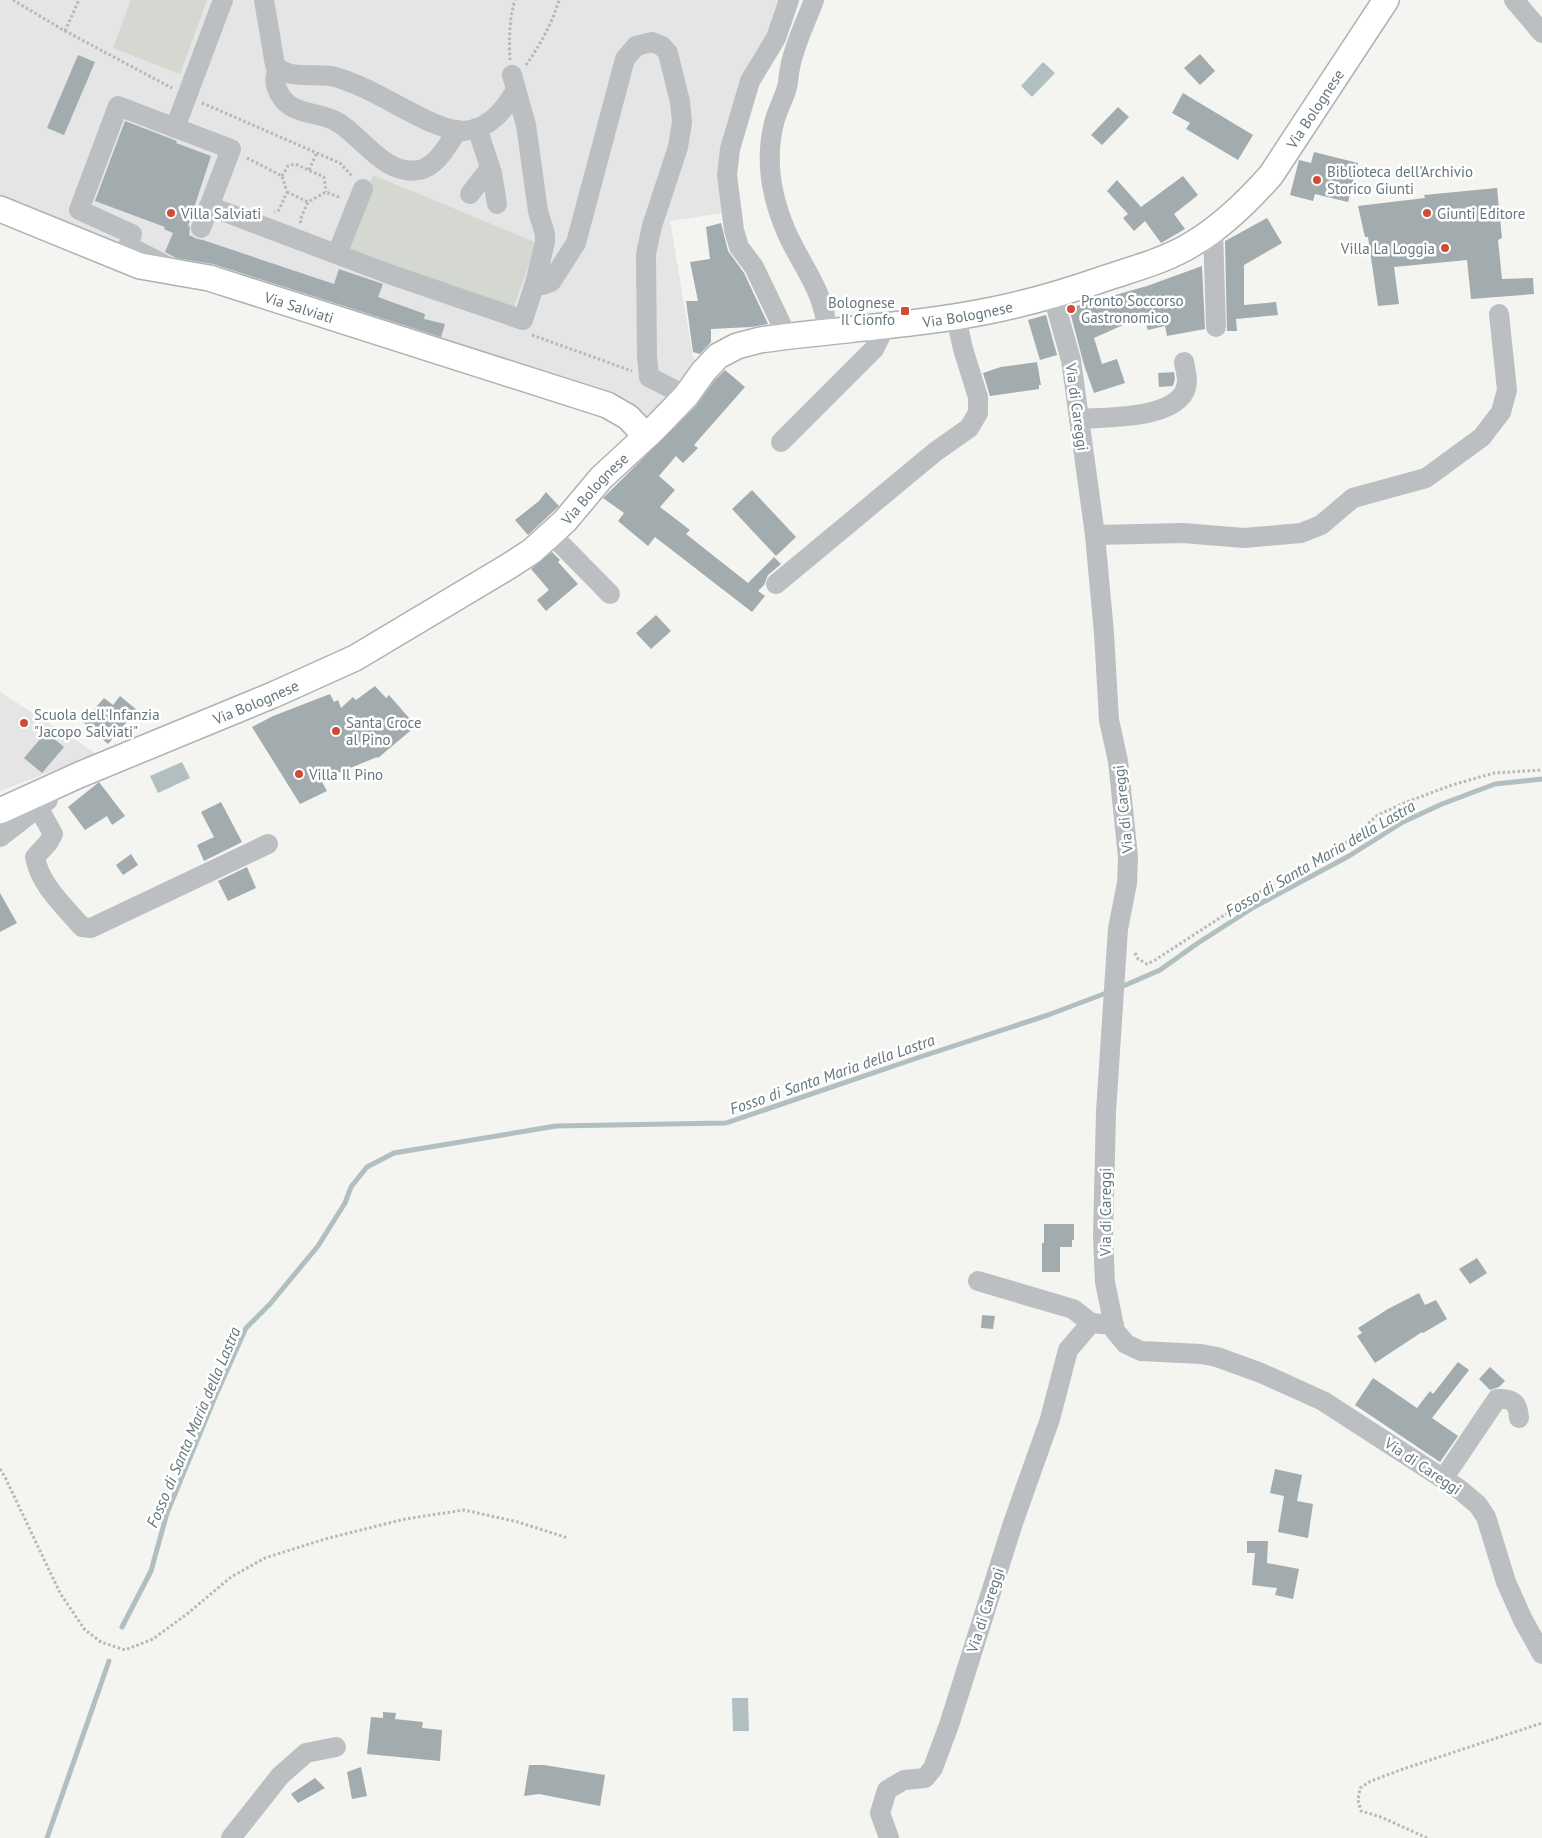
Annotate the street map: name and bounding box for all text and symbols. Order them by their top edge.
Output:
street label: Via Bolognese [1281,65,1348,153]
place label: Biblioteca dell'Archivio Storico Giunti [1327,162,1473,198]
marker: Biblioteca dell'Archivio Storico Giunti [1311,174,1323,186]
place label: Villa Salviati [180,204,261,223]
place label: Giunti Editore [1437,204,1525,223]
marker: Villa Salviati [165,207,177,219]
marker: Giunti Editore [1421,207,1433,219]
place label: Villa La Loggia [1340,239,1435,258]
marker: Villa La Loggia [1439,242,1451,254]
street label: Via Salviati [261,287,336,327]
place label: Pronto Soccorso Gastronomico [1081,291,1184,327]
place label: Bolognese Il Cionfo [828,293,895,329]
street label: Via Bolognese [920,297,1014,331]
marker: Pronto Soccorso Gastronomico [1065,303,1077,315]
marker: Bolognese Il Cionfo [899,305,911,317]
street label: Via di Careggi [1061,361,1093,452]
street label: Via Bolognese [556,448,632,529]
street label: Via Bolognese [209,675,301,729]
place label: Scuola dell'Infanzia "Jacopo Salviati" [34,705,160,741]
place label: Santa Croce al Pino [346,713,422,749]
marker: Scuola dell'Infanzia "Jacopo Salviati" [18,717,30,729]
marker: Santa Croce al Pino [330,725,342,737]
street label: Via di Careggi [1109,764,1137,855]
place label: Villa Il Pino [308,765,383,784]
marker: Villa Il Pino [293,768,305,780]
water label: Fosso di Santa Maria della Lastra [1222,795,1419,921]
water label: Fosso di Santa Maria della Lastra [727,1029,937,1119]
street label: Via di Careggi [1096,1168,1115,1257]
water label: Fosso di Santa Maria della Lastra [142,1324,244,1530]
street label: Via di Careggi [1380,1433,1465,1499]
street label: Via di Careggi [962,1565,1008,1656]

